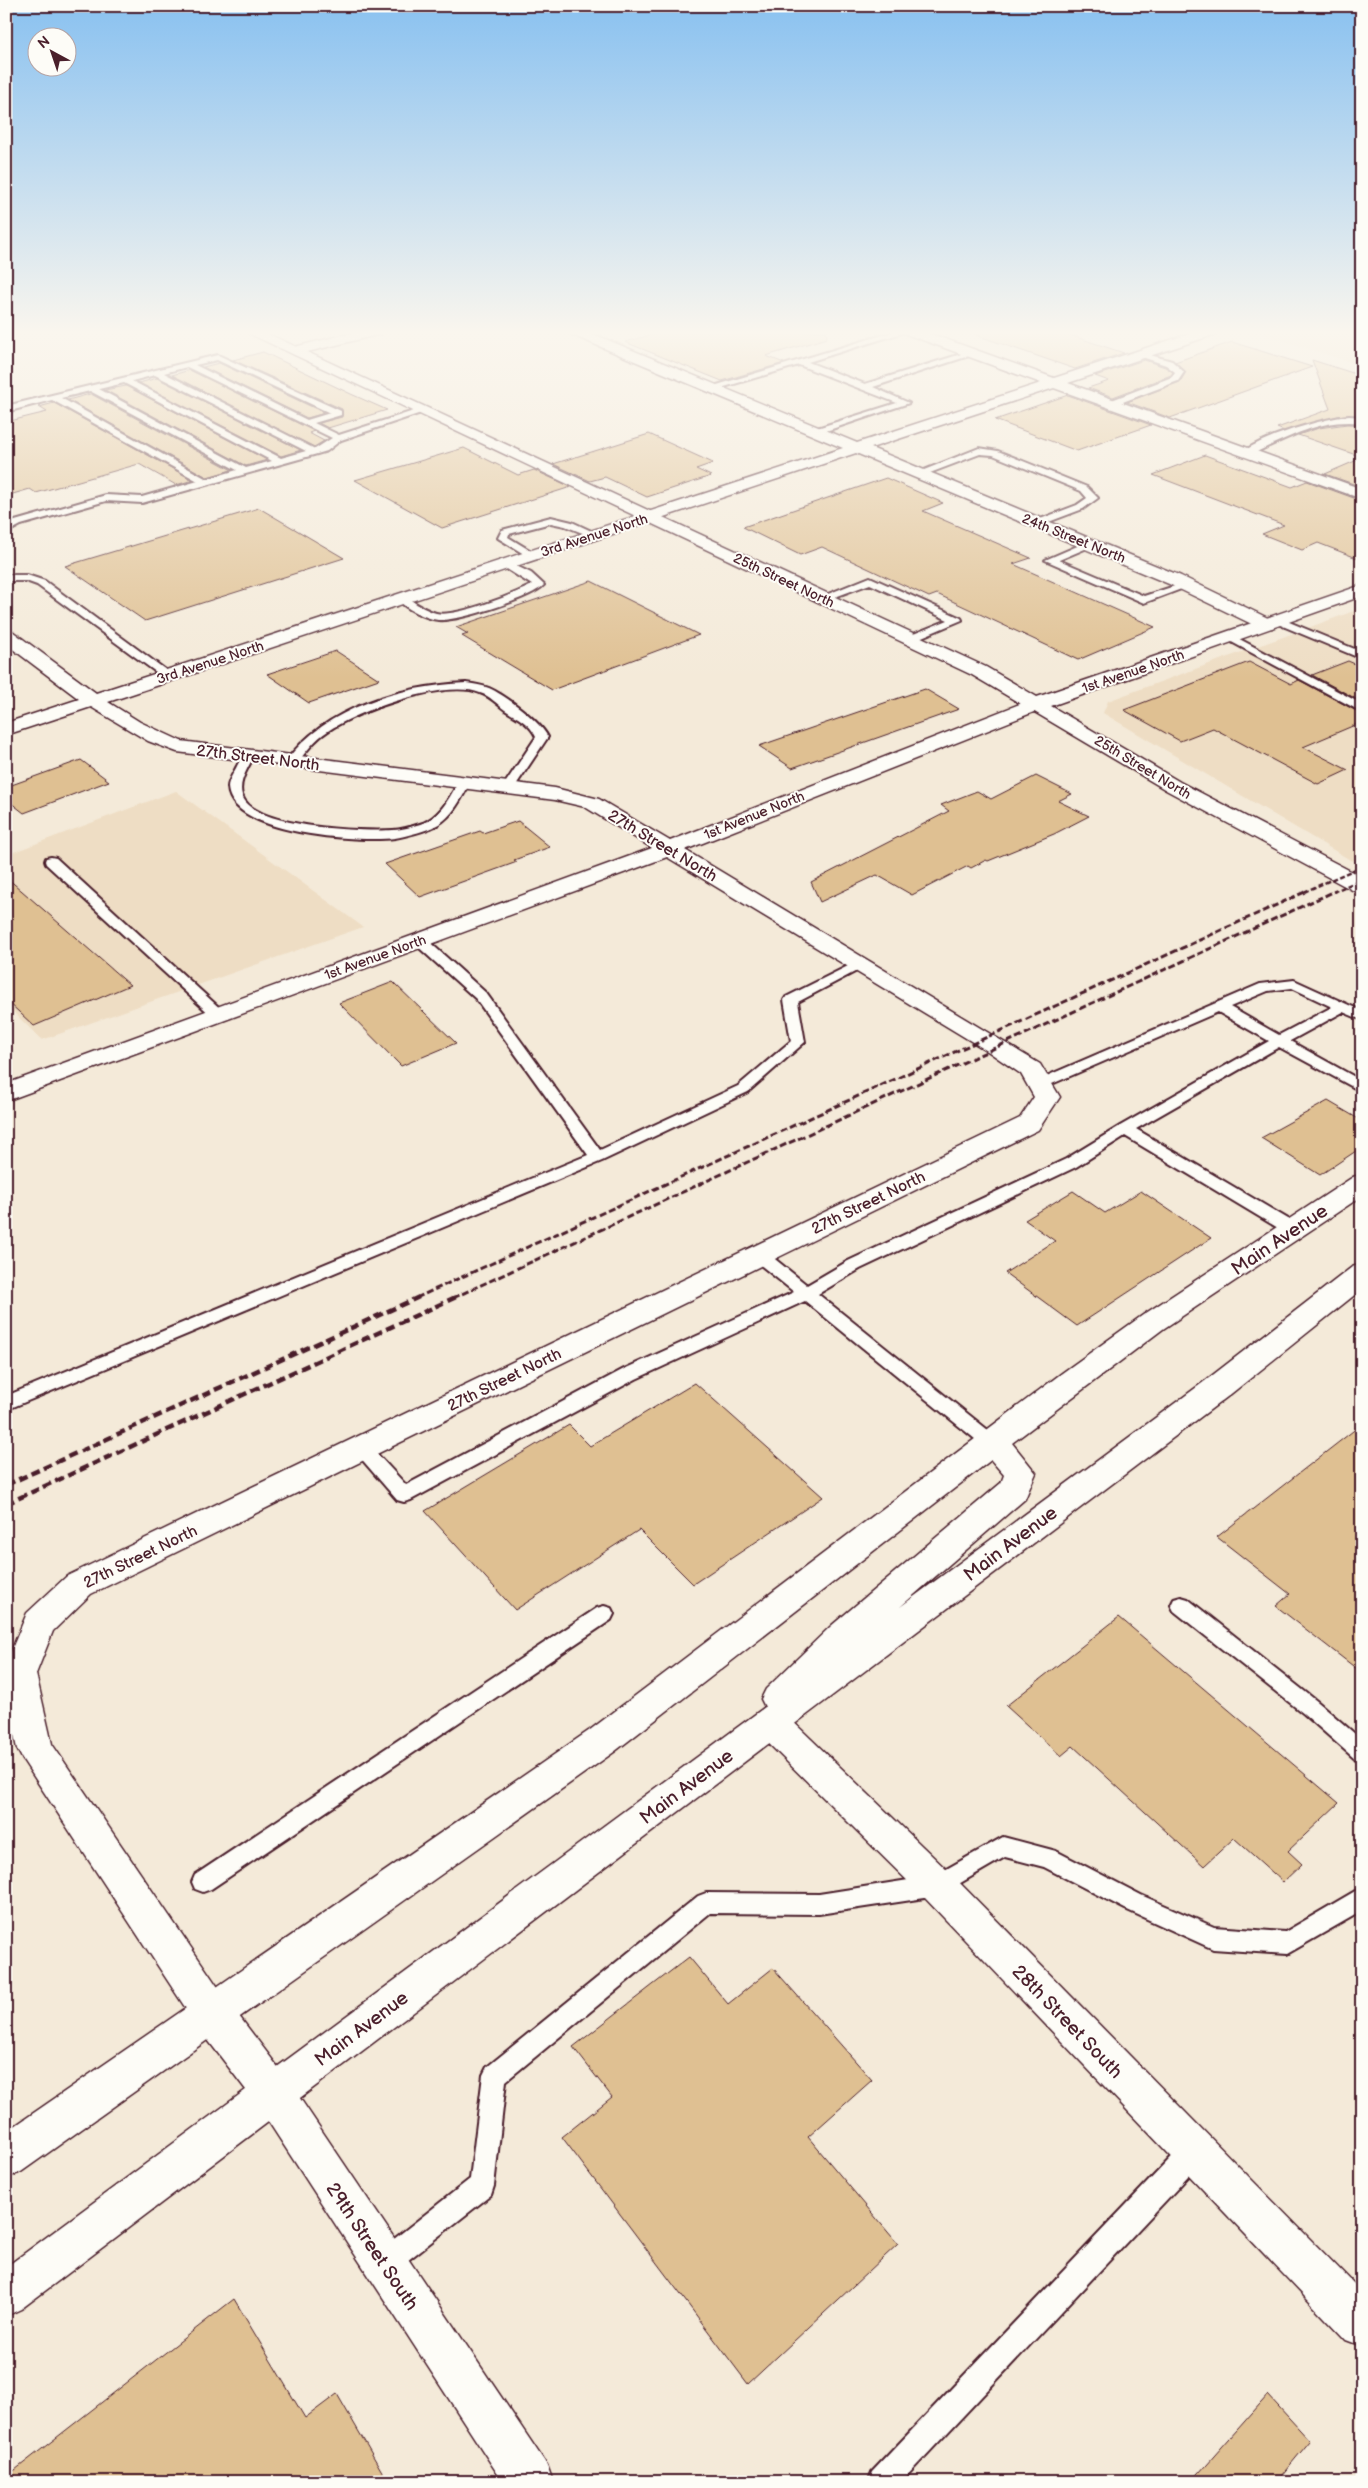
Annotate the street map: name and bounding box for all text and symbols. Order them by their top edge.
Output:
north arrow [28,28,78,78]
text: N [34,33,53,52]
street label: 3rd Avenue North [538,510,650,561]
street label: 24th Street North [1020,510,1128,567]
street label: 25th Street North [730,550,837,611]
street label: 3rd Avenue North [154,637,266,688]
street label: 1st Avenue North [1080,646,1187,697]
street label: 25th Street North [1091,732,1194,803]
street label: 27th Street North [195,741,321,776]
street label: 1st Avenue North [701,787,807,843]
street label: 27th Street North [604,806,720,886]
street label: 1st Avenue North [322,931,429,984]
street label: 27th Street North [809,1168,929,1239]
street label: Main Avenue [1227,1200,1332,1281]
street label: 27th Street North [445,1345,565,1416]
street label: Main Avenue [960,1502,1062,1587]
street label: 27th Street North [81,1522,201,1593]
street label: Main Avenue [636,1745,738,1830]
street label: 28th Street South [1007,1960,1127,2084]
street label: Main Avenue [311,1987,413,2072]
street label: 29th Street South [320,2179,423,2315]

